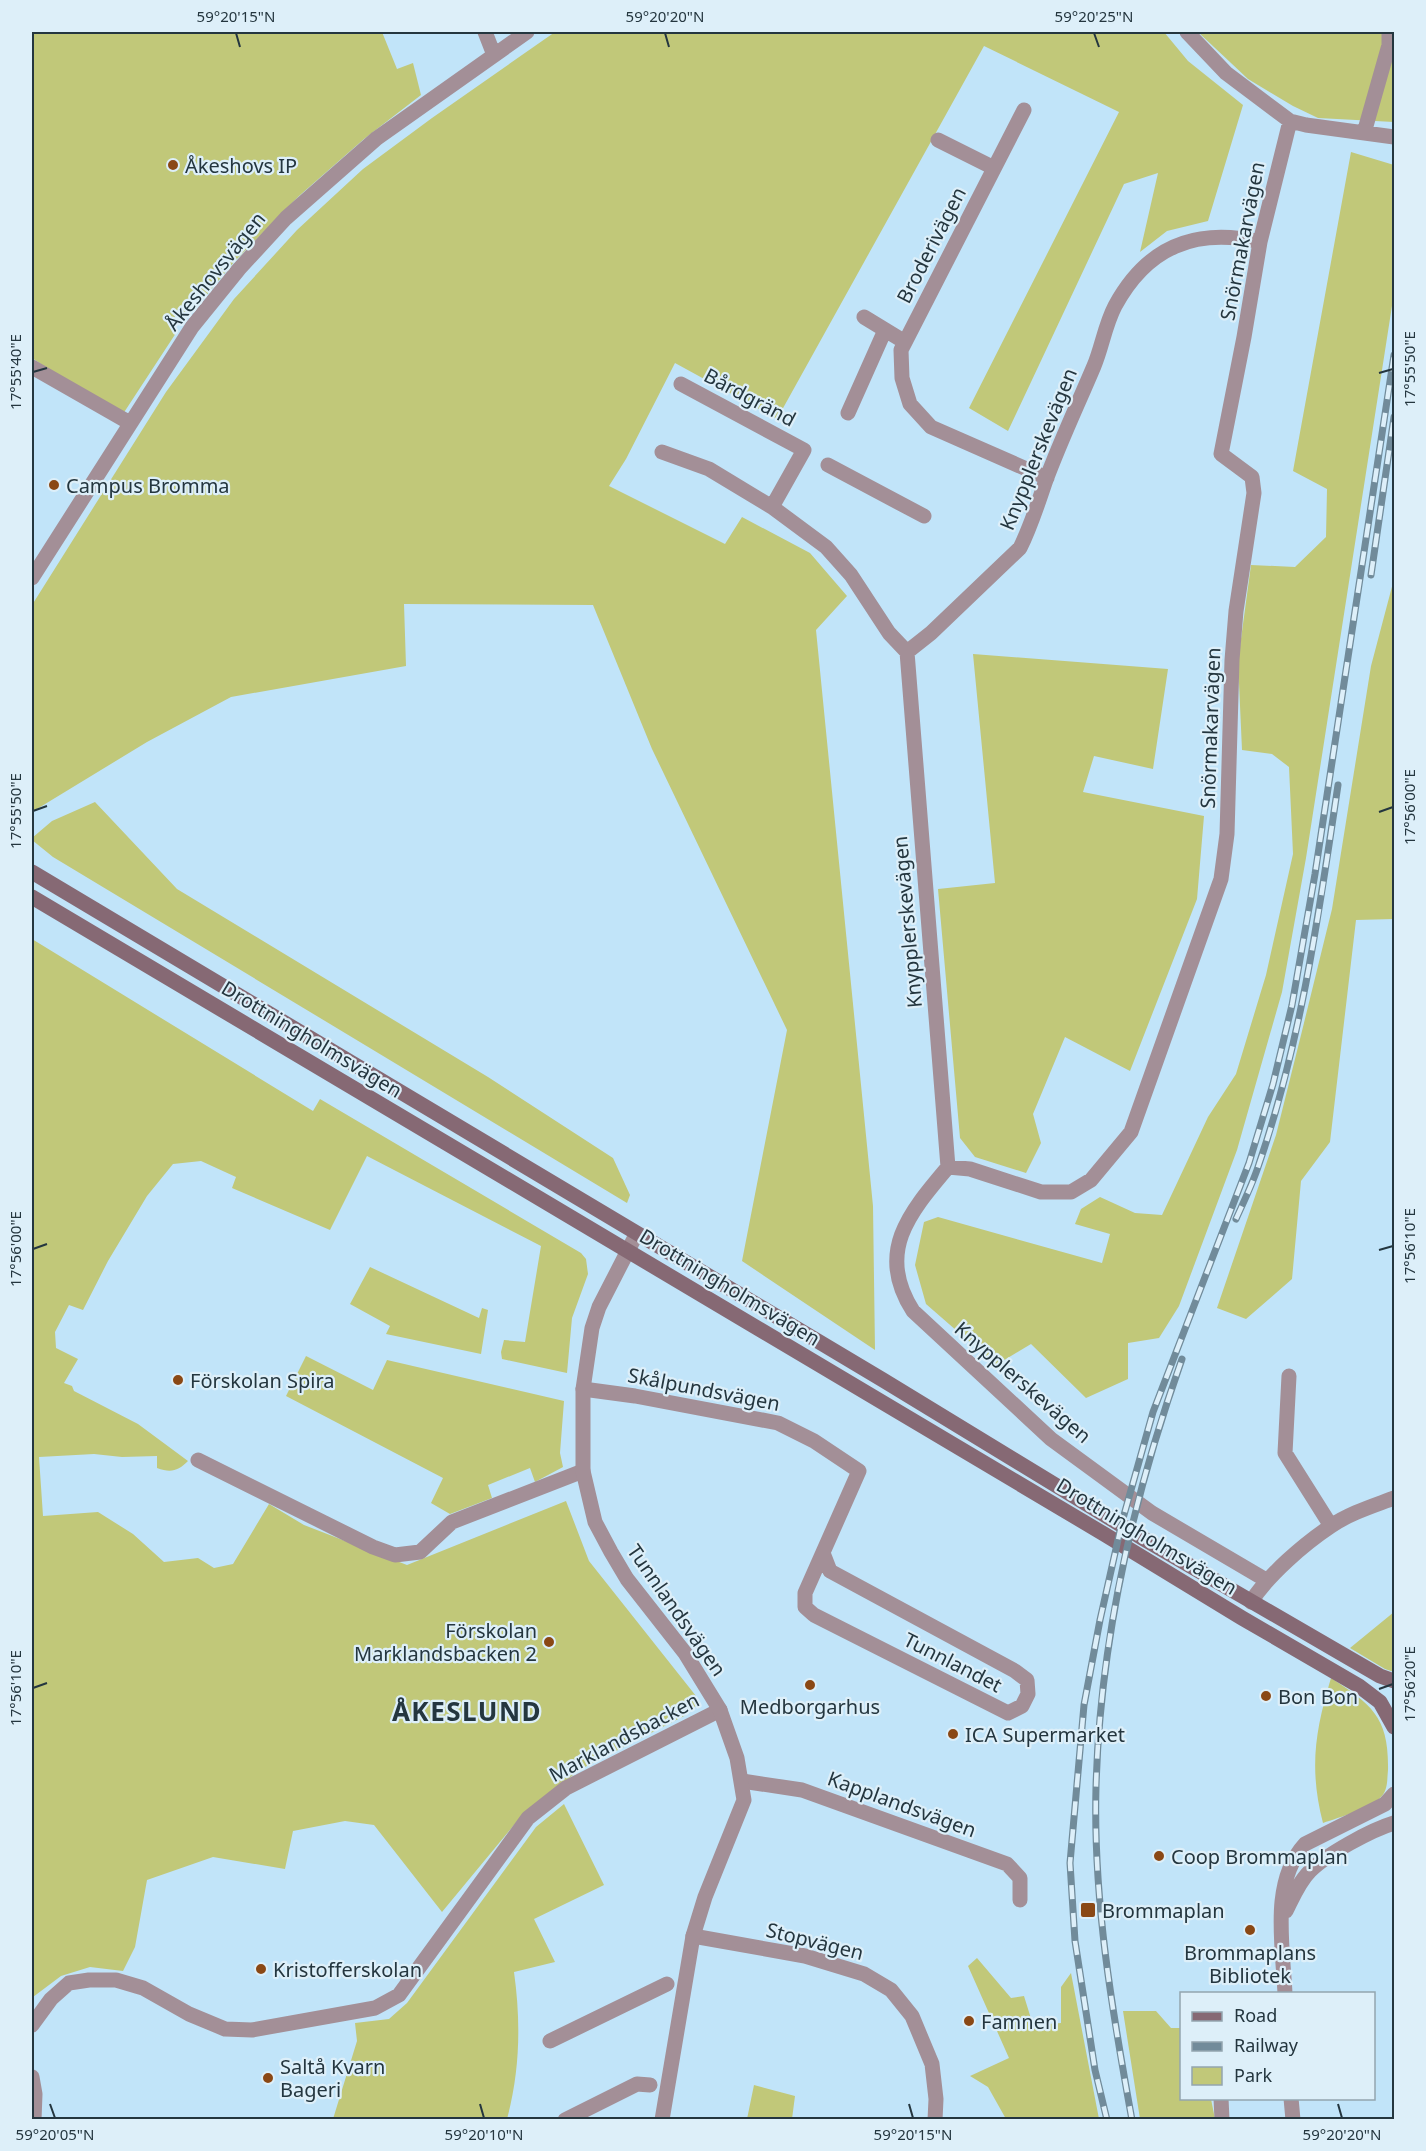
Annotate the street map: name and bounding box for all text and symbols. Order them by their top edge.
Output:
text: 59°20'15"N [197,6,275,26]
text: 59°20'20"N [626,6,704,26]
text: 59°20'25"N [1055,6,1133,26]
place label: Åkeshovs IP [185,152,297,179]
marker: Åkeshovs IP [166,158,180,172]
street label: Snörmakarvägen [1213,159,1271,323]
street label: Broderivägen [890,182,972,308]
street label: Åkeshovsvägen [159,206,271,336]
text: 17°55'50"E [1399,331,1419,407]
text: 17°55'40"E [5,334,25,410]
street label: Bårdgränd [699,362,801,432]
street label: Knypplerskevägen [993,364,1083,534]
place label: Campus Bromma [66,472,230,499]
marker: Campus Bromma [47,478,61,492]
street label: Snörmakarvägen [1194,647,1226,809]
text: 17°56'00"E [1399,769,1419,845]
text: 17°55'50"E [5,773,25,849]
street label: Knypplerskevägen [886,835,928,1009]
street label: Drottningholmsvägen [217,974,407,1104]
text: 17°56'10"E [1399,1208,1419,1284]
text: 17°56'00"E [5,1211,25,1287]
street label: Drottningholmsvägen [635,1222,825,1352]
street label: Knypplerskevägen [949,1315,1097,1449]
street label: Skålpundsvägen [626,1361,782,1417]
place label: Förskolan Spira [190,1367,335,1394]
marker: Förskolan Spira [171,1373,185,1387]
street label: Drottningholmsvägen [1052,1471,1242,1601]
street label: Tunnlandsvägen [621,1539,733,1681]
place label: Förskolan Marklandsbacken 2 [354,1617,537,1667]
street label: Tunnlandet [899,1626,1007,1698]
marker: Förskolan Marklandsbacken 2 [542,1635,556,1649]
text: 17°56'20"E [1399,1646,1419,1722]
text: 17°56'10"E [5,1650,25,1726]
marker: Medborgarhus [803,1678,817,1692]
place label: Bon Bon [1278,1683,1358,1710]
street label: Marklandsbacken [544,1686,704,1788]
marker: Bon Bon [1259,1689,1273,1703]
district label: ÅKESLUND [392,1693,542,1729]
place label: Medborgarhus [740,1693,880,1720]
place label: ICA Supermarket [965,1721,1125,1748]
marker: ICA Supermarket [946,1727,960,1741]
street label: Kapplandsvägen [824,1765,980,1843]
place label: Coop Brommaplan [1171,1843,1348,1870]
marker: Coop Brommaplan [1152,1849,1166,1863]
place label: Brommaplan [1102,1897,1225,1924]
marker: Brommaplan [1079,1901,1097,1919]
street label: Stopvägen [763,1916,867,1966]
marker: Brommaplans Bibliotek [1243,1923,1257,1937]
place label: Brommaplans Bibliotek [1184,1939,1316,1989]
place label: Kristofferskolan [273,1956,422,1983]
marker: Kristofferskolan [254,1962,268,1976]
legend [1180,1992,1375,2100]
text: Road [1234,2003,1277,2027]
place label: Famnen [981,2008,1057,2035]
marker: Famnen [962,2014,976,2028]
text: Railway [1234,2033,1299,2057]
place label: Saltå Kvarn Bageri [280,2053,385,2103]
text: Park [1234,2063,1272,2087]
marker: Saltå Kvarn Bageri [261,2071,275,2085]
text: 59°20'05"N [16,2124,94,2144]
text: 59°20'10"N [445,2124,523,2144]
text: 59°20'15"N [874,2124,952,2144]
text: 59°20'20"N [1303,2124,1381,2144]

